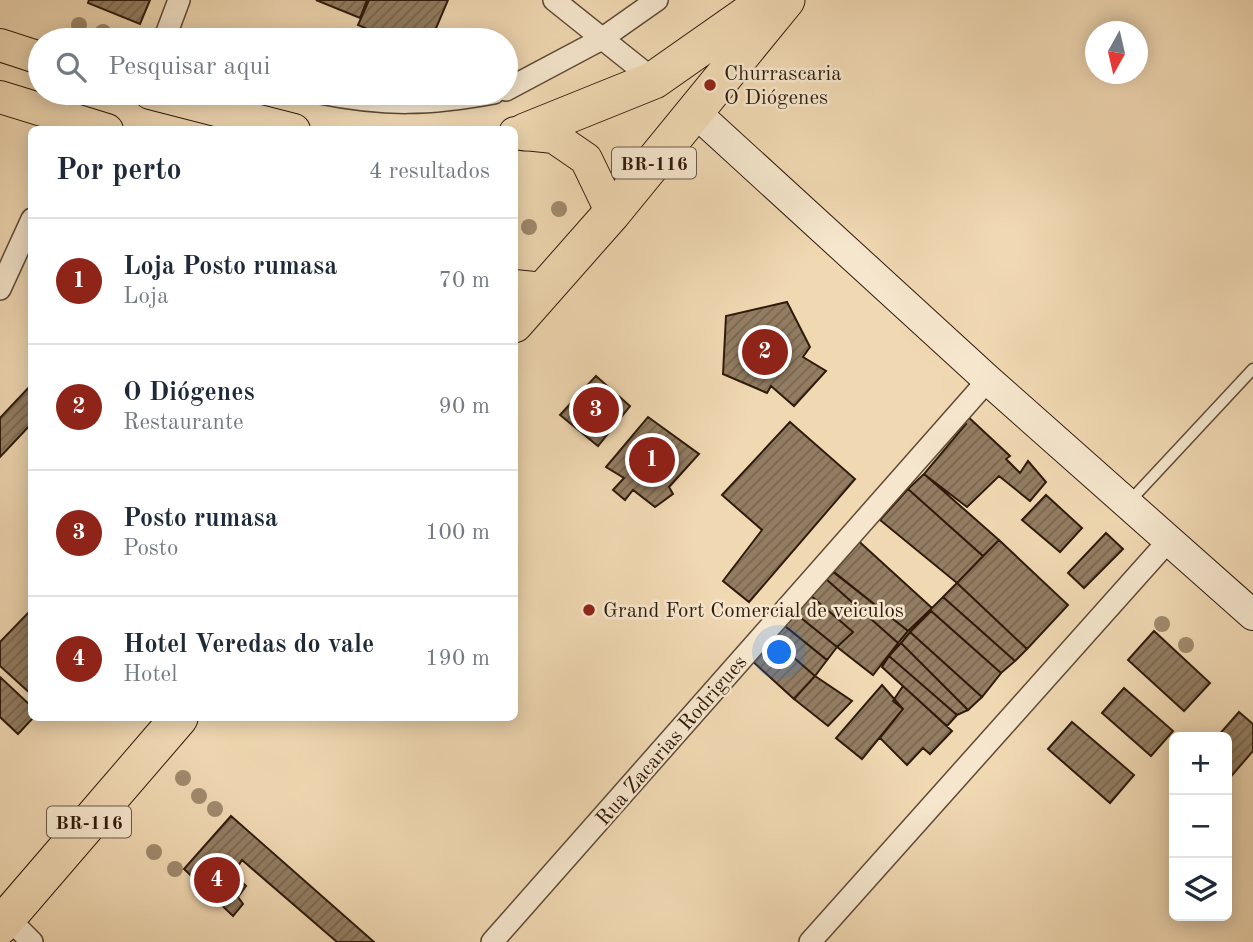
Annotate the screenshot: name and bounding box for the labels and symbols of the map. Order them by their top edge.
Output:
north arrow [1085,21,1148,84]
place label: Churrascaria O Diógenes [724,64,842,109]
marker: Churrascaria O Diógenes [702,77,718,93]
road number: BR-116 [612,148,696,178]
pin: 2 [742,326,788,378]
pin: 3 [573,384,619,436]
pin: 1 [629,434,675,486]
place label: Grand Fort Comercial de veiculos [603,601,904,622]
marker: Grand Fort Comercial de veiculos [581,602,597,618]
your location [762,635,796,669]
street label: Rua Zacarias Rodrigues [593,652,751,830]
road number: BR-116 [47,806,131,838]
pin: 4 [194,854,240,906]

